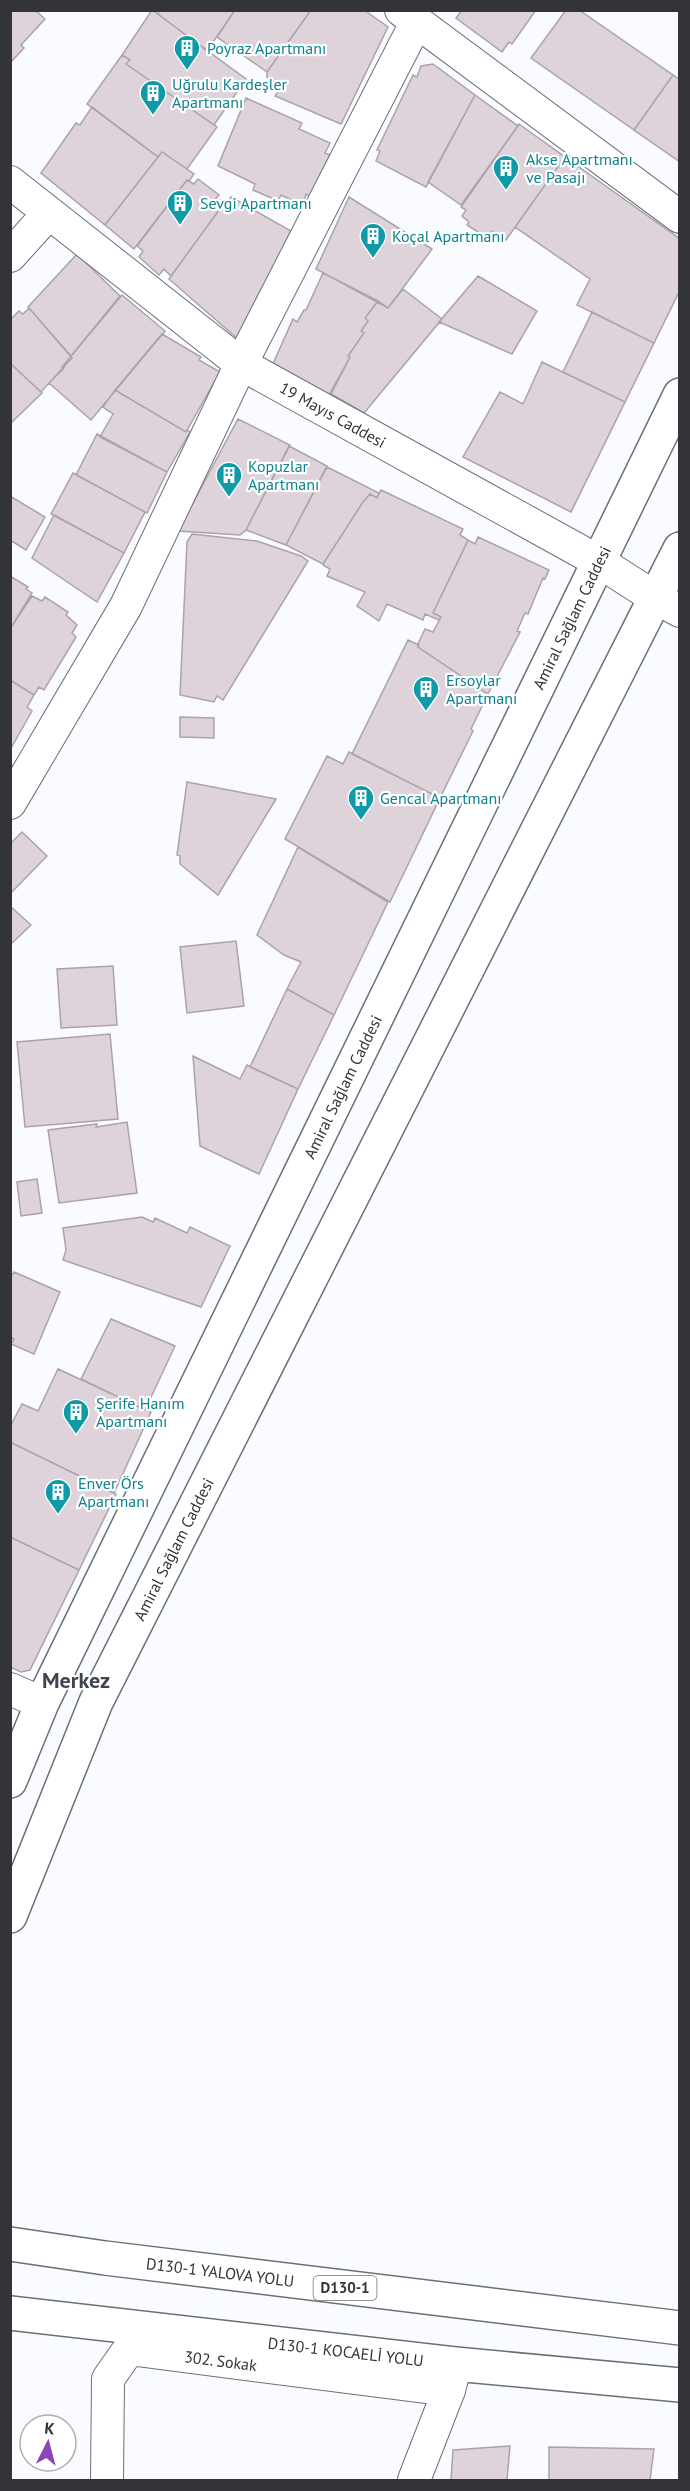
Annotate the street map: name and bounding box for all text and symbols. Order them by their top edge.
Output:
building icon: Poyraz Apartmanı [172,33,202,71]
place label: Poyraz Apartmanı [207,38,326,58]
place label: Uğrulu Kardeşler Apartmanı [172,74,288,112]
building icon: Uğrulu Kardeşler Apartmanı [138,78,168,116]
place label: Akse Apartmanı ve Pasajı [526,149,633,187]
building icon: Akse Apartmanı ve Pasajı [491,153,521,191]
building icon: Sevgi Apartmanı [165,188,195,226]
place label: Sevgi Apartmanı [200,193,312,213]
building icon: Koçal Apartmanı [358,221,388,259]
place label: Koçal Apartmanı [392,226,504,246]
street label: 19 Mayıs Caddesi [276,377,390,452]
place label: Kopuzlar Apartmanı [248,456,319,494]
building icon: Kopuzlar Apartmanı [214,460,244,498]
street label: Amiral Sağlam Caddesi [528,543,615,693]
place label: Ersoylar Apartmanı [446,670,517,708]
building icon: Ersoylar Apartmanı [411,674,441,712]
building icon: Gencal Apartmanı [346,783,376,821]
place label: Gencal Apartmanı [380,788,502,808]
street label: Amiral Sağlam Caddesi [299,1012,386,1162]
place label: Şerife Hanım Apartmanı [96,1393,184,1431]
building icon: Şerife Hanım Apartmanı [61,1397,91,1435]
place label: Enver Örs Apartmanı [78,1473,149,1511]
street label: Amiral Sağlam Caddesi [129,1474,218,1624]
building icon: Enver Örs Apartmanı [43,1477,73,1515]
district label: Merkez [42,1666,110,1694]
street label: D130-1 YALOVA YOLU [145,2253,295,2291]
road number: D130-1 [314,2276,376,2300]
street label: D130-1 KOCAELİ YOLU [267,2333,425,2370]
street label: 302. Sokak [183,2346,258,2375]
north arrow [18,2413,78,2473]
text: K [44,2418,56,2439]

